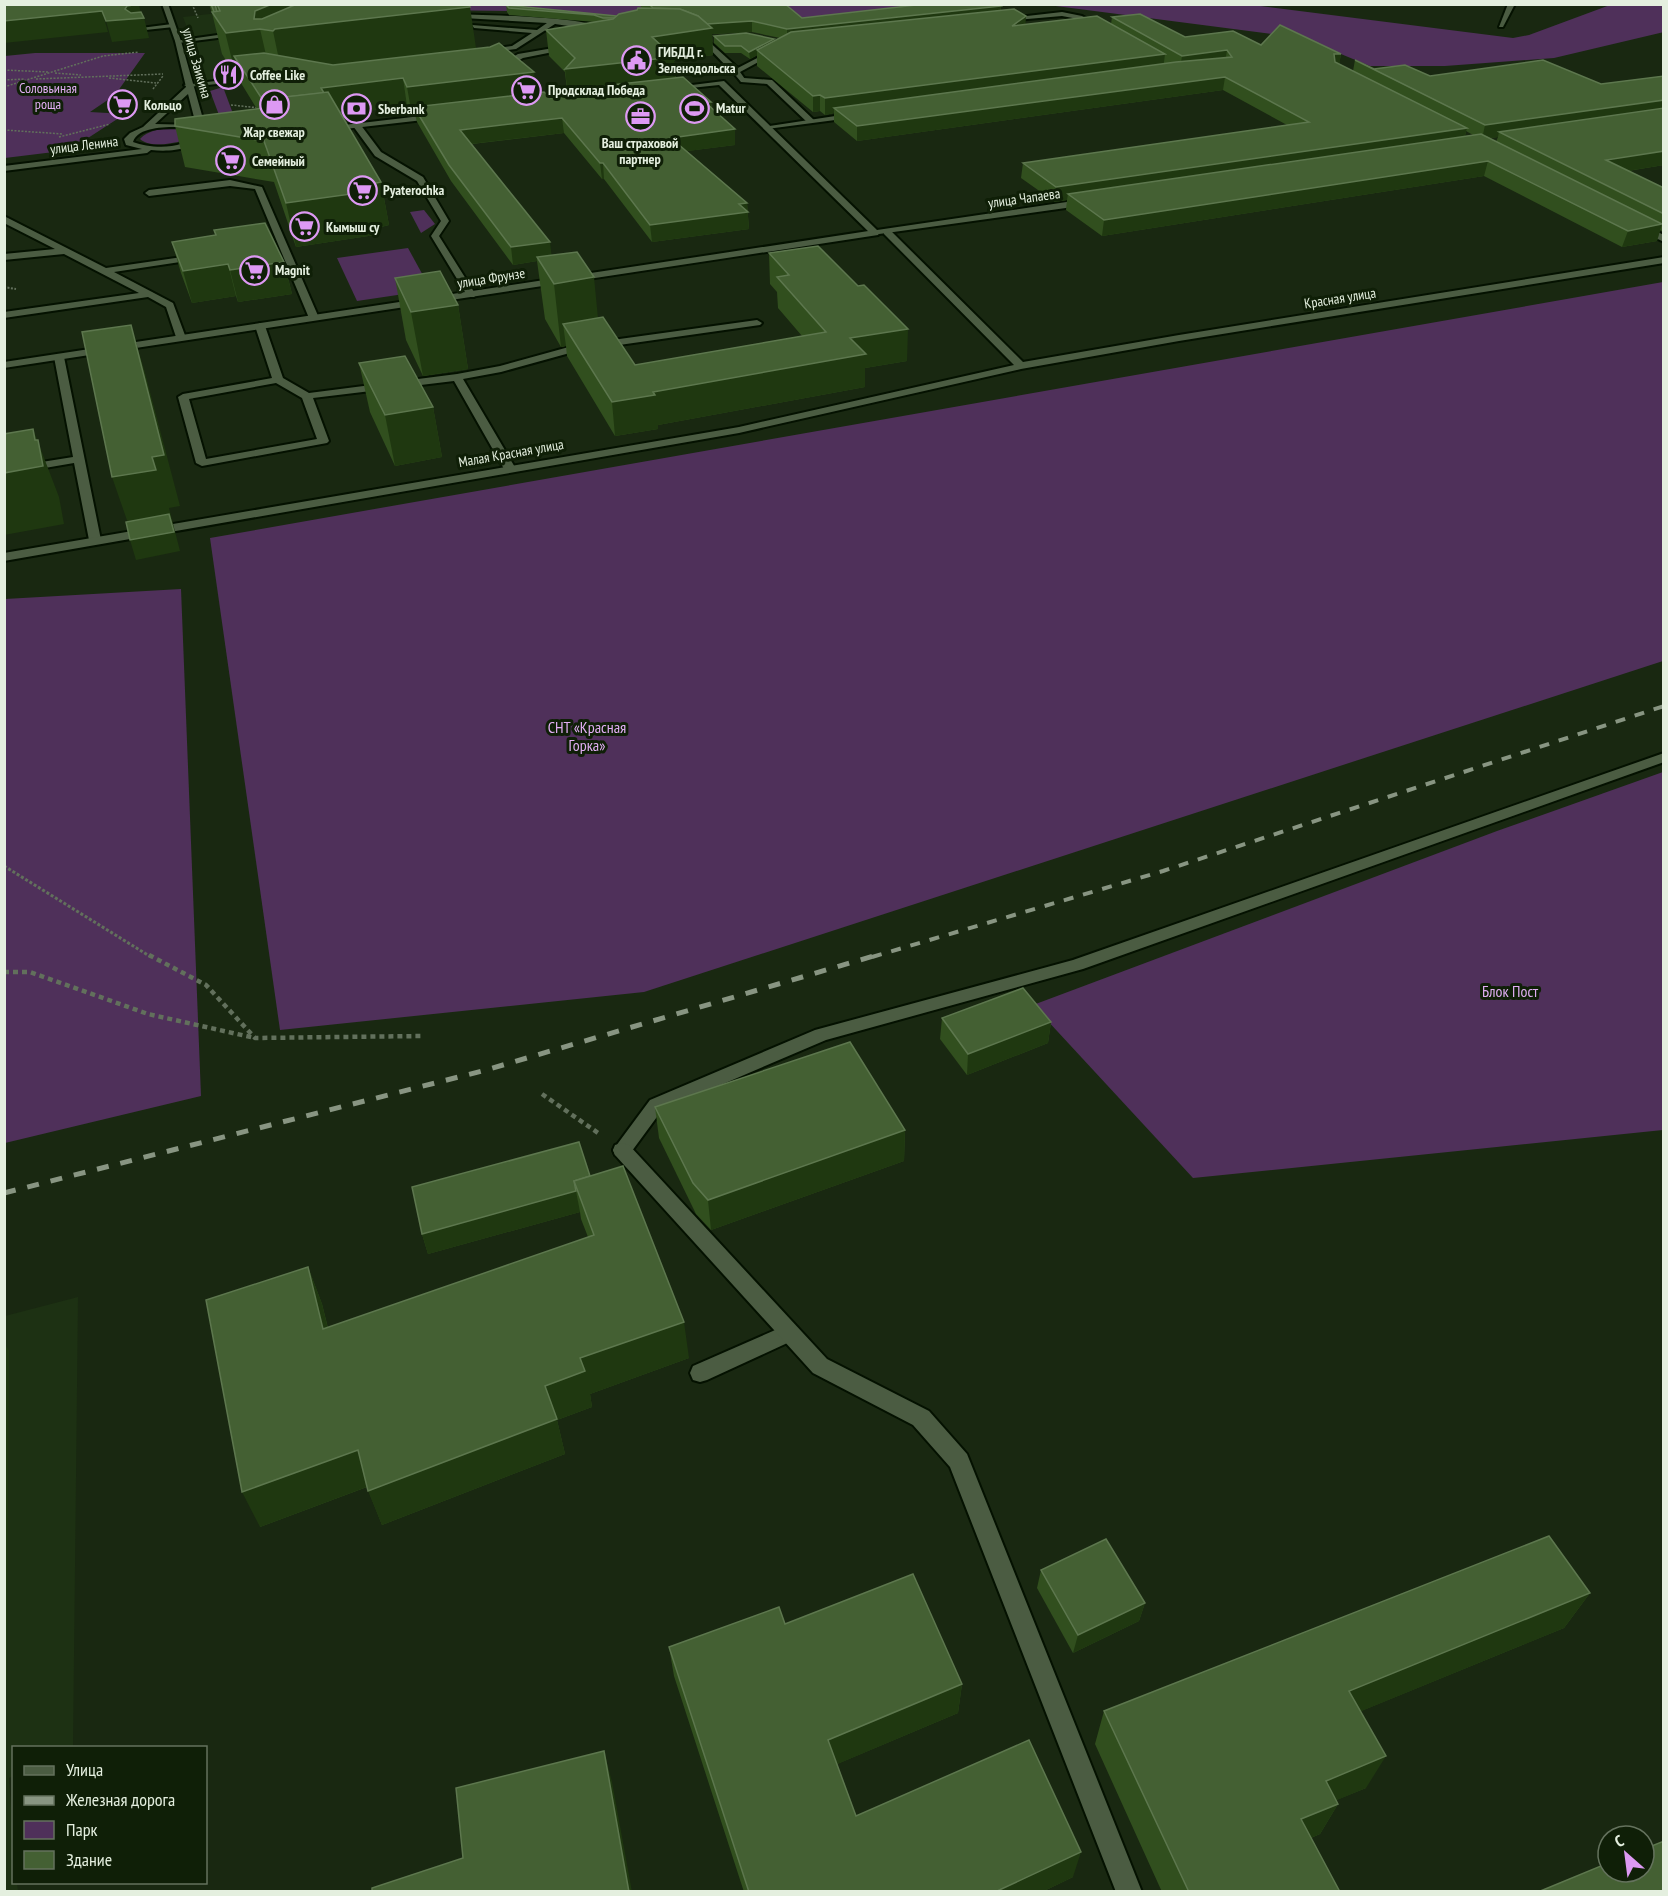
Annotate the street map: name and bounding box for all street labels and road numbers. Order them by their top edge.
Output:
street label: улица Заикина [178,26,216,100]
street label: улица Ленина [49,132,119,158]
street label: улица Чапаева [987,184,1061,212]
street label: улица Фрунзе [456,264,526,292]
street label: Красная улица [1303,283,1377,313]
street label: Малая Красная улица [457,435,565,471]

